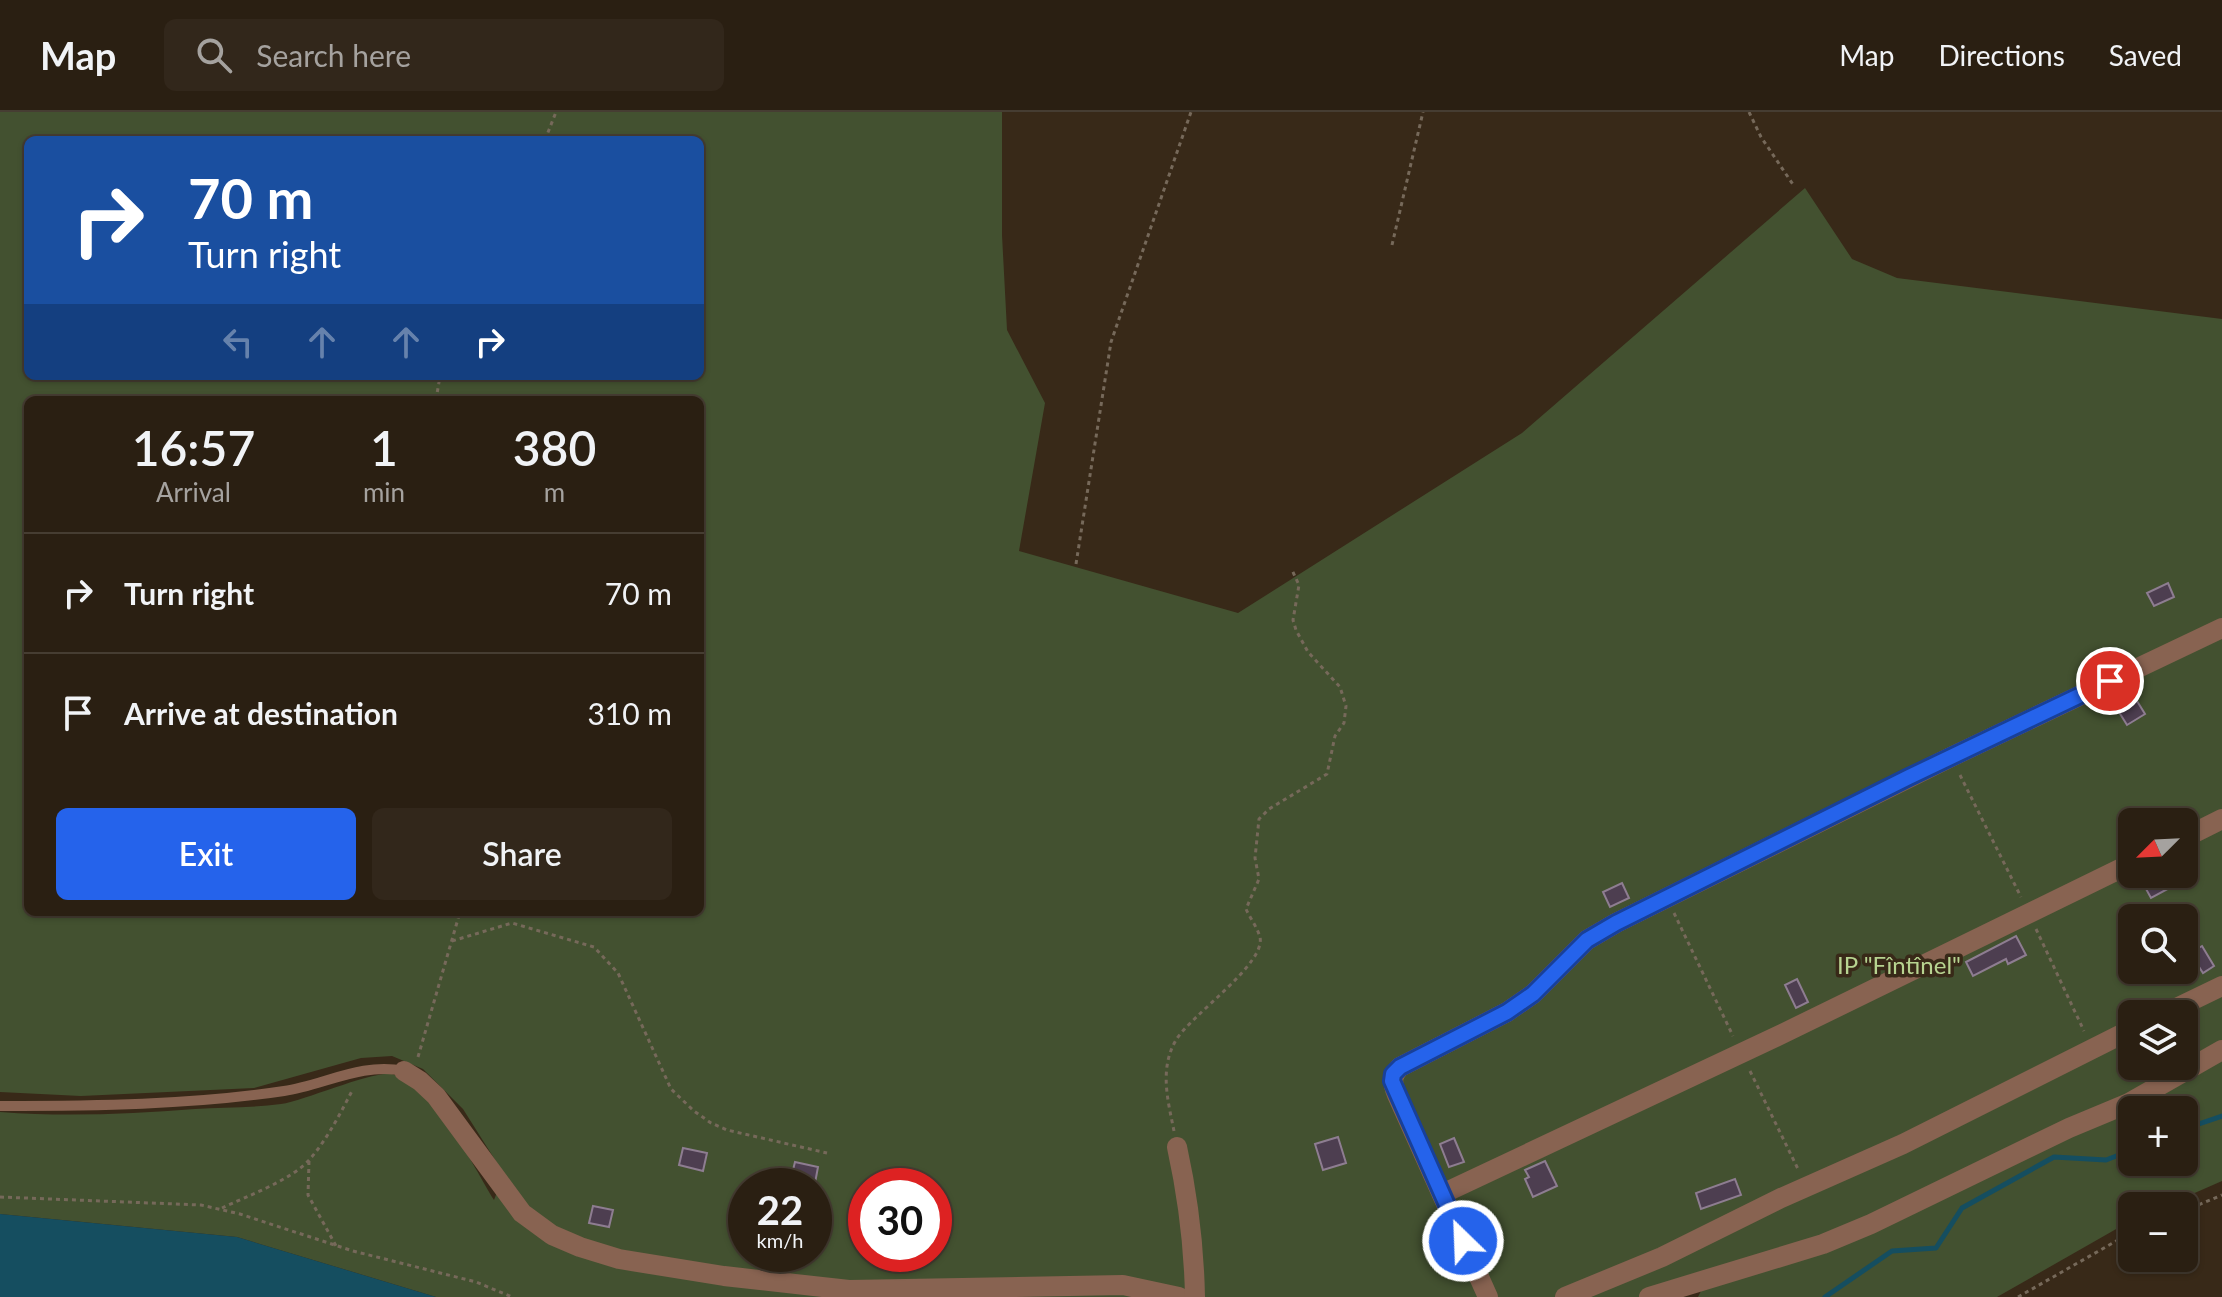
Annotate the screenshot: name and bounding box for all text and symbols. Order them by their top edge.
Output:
search box [164,19,724,91]
text: Map [40,32,116,78]
icon: search [192,33,236,77]
text: Search here [256,37,411,73]
text: Map [1839,38,1894,72]
text: Directions [1938,38,2065,72]
text: Saved [2109,38,2182,72]
text: 70 m [188,164,313,231]
icon: right [56,168,160,272]
text: Turn right [188,232,341,276]
icon: left [216,320,260,364]
icon: ahead [300,320,344,364]
icon: ahead [384,320,428,364]
icon: right [468,320,512,364]
text: 16:57 [132,419,255,476]
text: 1 [370,419,398,476]
text: 380 [513,419,596,476]
text: Arrival [156,476,231,508]
text: min [363,476,405,508]
text: m [544,476,565,508]
icon: right [56,571,100,615]
text: Turn right [124,575,254,611]
text: 70 m [605,575,672,611]
pin [2076,647,2144,715]
icon: arrive [2088,659,2132,703]
icon: arrive [56,691,100,735]
text: Arrive at destination [124,695,398,731]
text: 310 m [587,695,672,731]
button: Exit [56,808,356,900]
button: Share [372,808,672,900]
north arrow [2118,808,2198,888]
map controls [2118,808,2198,1272]
button: search [2118,904,2198,984]
park label: IP "Fîntînel" [1837,950,1961,979]
button: layers [2118,1000,2198,1080]
button: + [2118,1096,2198,1176]
speed limit sign: 30 [848,1168,952,1272]
text: 22 [757,1186,803,1234]
button: − [2118,1192,2198,1272]
position arrow [1421,1199,1505,1283]
text: km/h [757,1228,803,1252]

